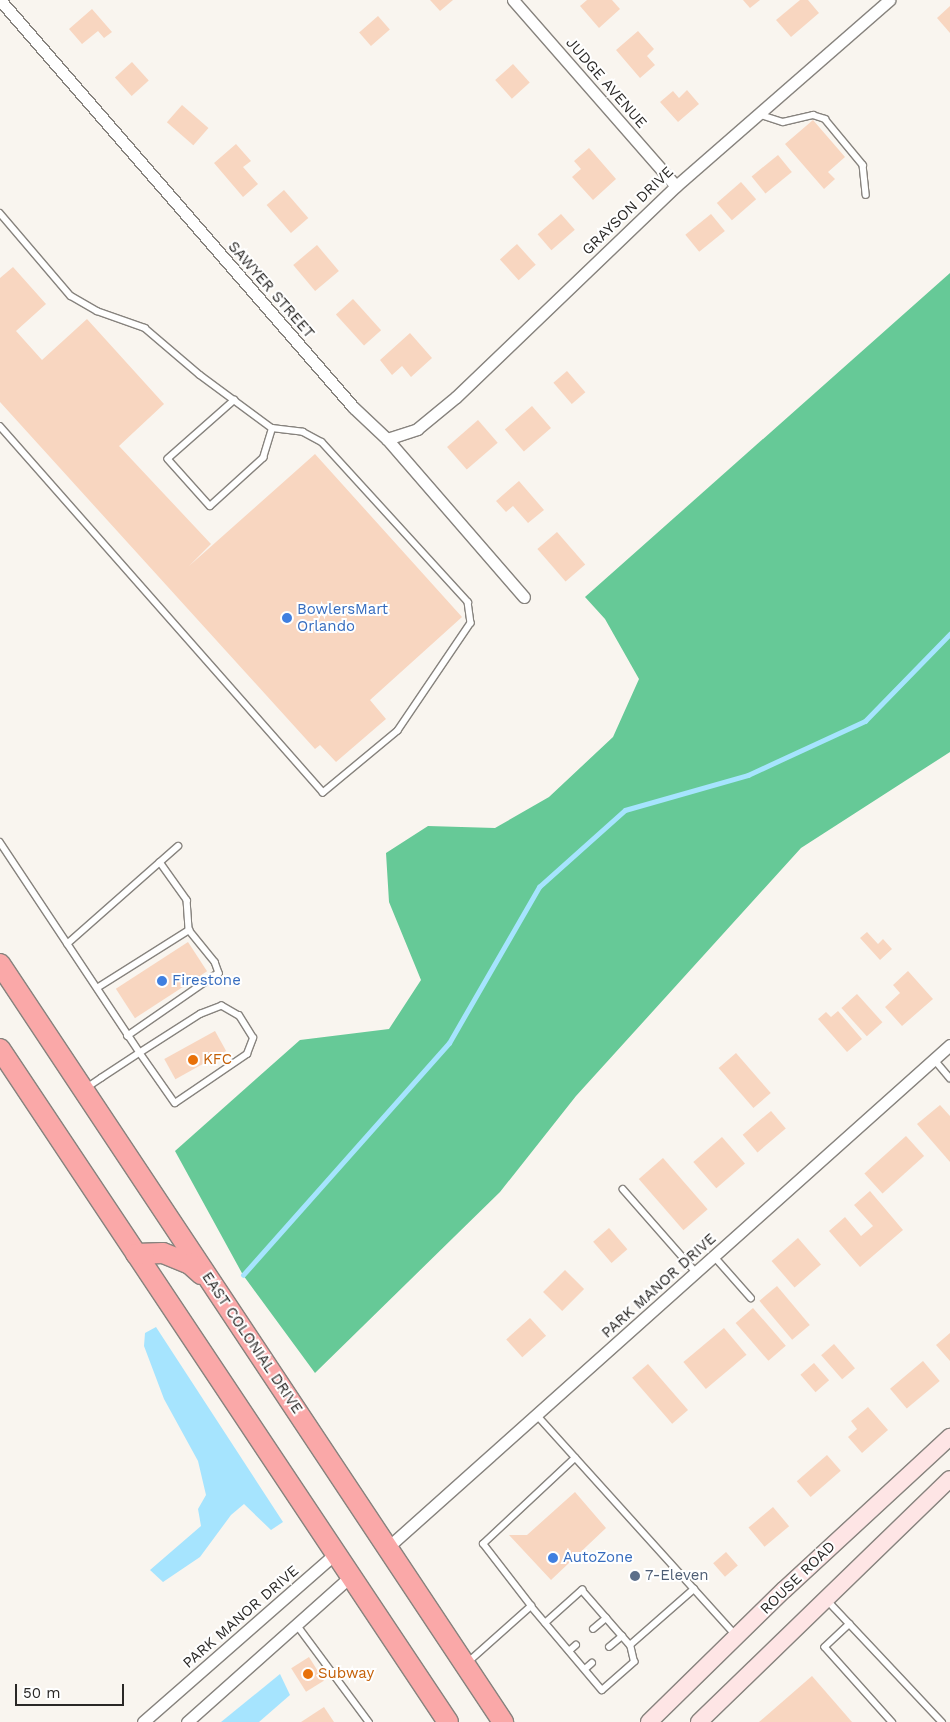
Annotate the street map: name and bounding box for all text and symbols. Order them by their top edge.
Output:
street label: JUDGE AVENUE [561,34,651,132]
street label: GRAYSON DRIVE [579,163,677,259]
street label: SAWYER STREET [224,238,318,342]
place label: BowlersMart Orlando [297,600,388,635]
marker: BowlersMart Orlando [281,612,293,624]
place label: Firestone [172,972,241,990]
marker: Firestone [156,975,168,987]
place label: KFC [203,1051,232,1069]
marker: KFC [187,1054,199,1066]
street label: PARK MANOR DRIVE [598,1230,720,1342]
street label: EAST COLONIAL DRIVE [198,1268,306,1418]
street label: ROUSE ROAD [757,1538,839,1618]
place label: AutoZone [563,1549,633,1567]
marker: AutoZone [547,1552,559,1564]
street label: PARK MANOR DRIVE [179,1562,303,1672]
place label: 7-Eleven [645,1567,709,1585]
marker: 7-Eleven [629,1570,641,1582]
place label: Subway [318,1665,374,1683]
marker: Subway [302,1668,314,1680]
scale bar [18,1674,126,1706]
text: 50 m [23,1684,60,1702]

